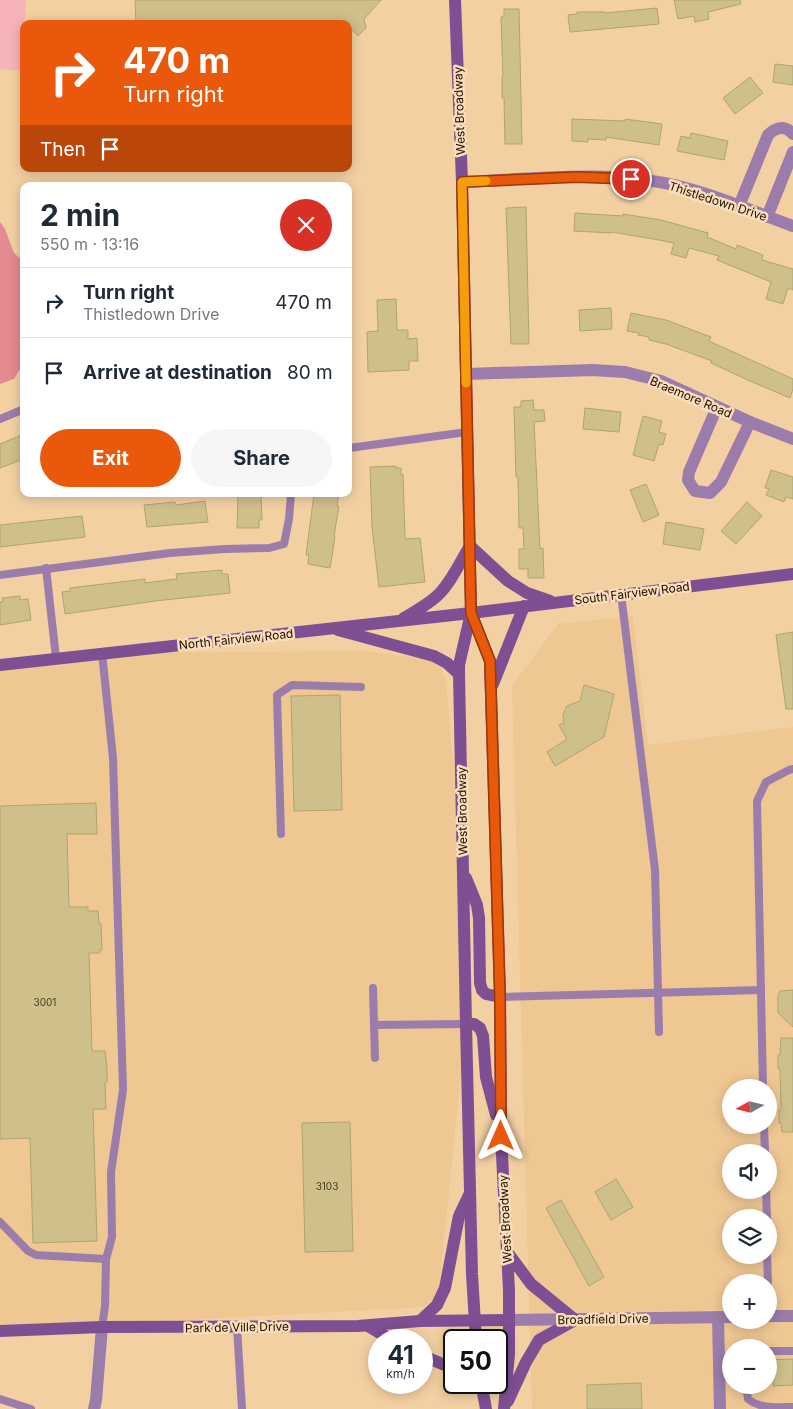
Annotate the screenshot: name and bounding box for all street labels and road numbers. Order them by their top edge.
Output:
street label: West Broadway [450,66,468,156]
street label: Thistledown Drive [667,178,769,224]
street label: Braemore Road [648,373,734,421]
street label: South Fairview Road [573,578,691,608]
street label: North Fairview Road [178,626,294,652]
street label: West Broadway [454,766,470,855]
street label: West Broadway [495,1174,515,1264]
street label: Broadfield Drive [557,1311,649,1327]
street label: Park de Ville Drive [185,1319,289,1335]

